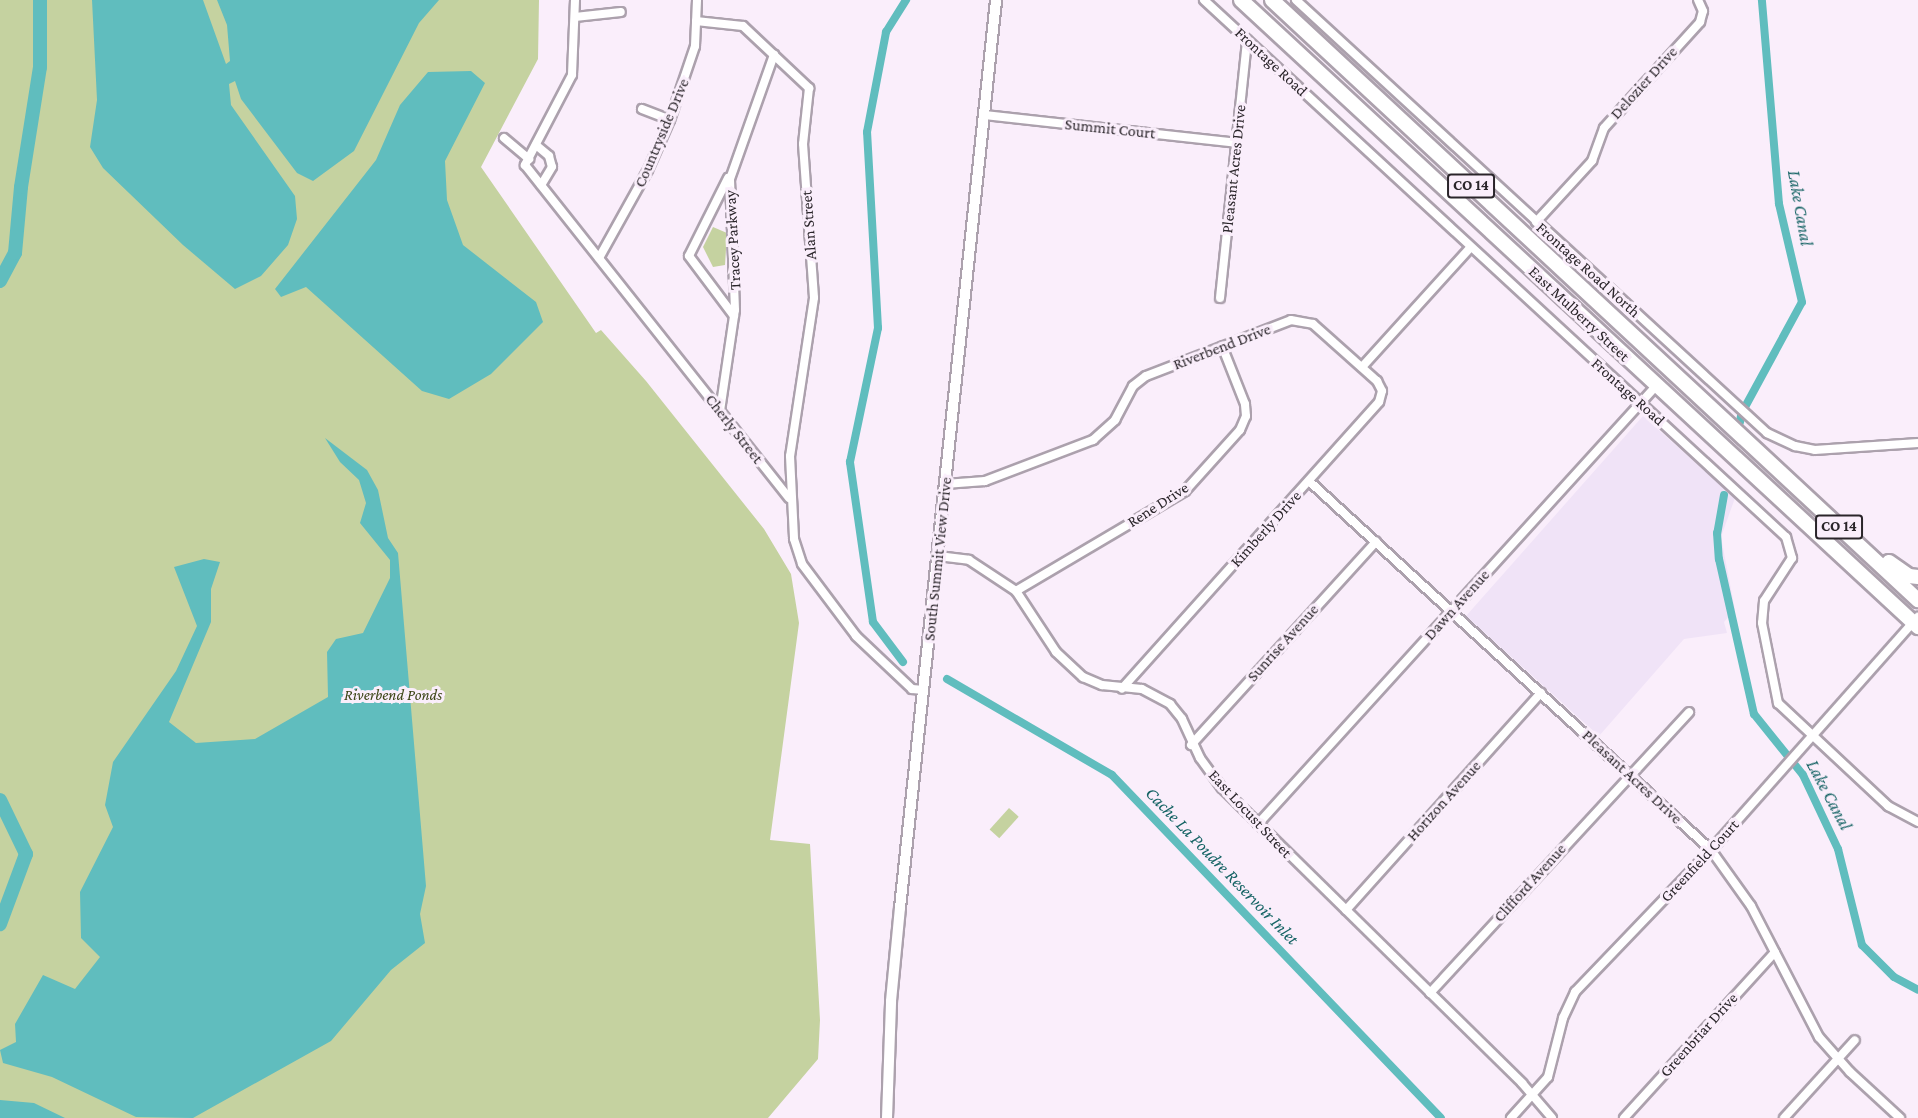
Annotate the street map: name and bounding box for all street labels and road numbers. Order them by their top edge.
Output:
street label: Frontage Road [1231,23,1311,101]
street label: Delozier Drive [1606,43,1682,123]
street label: Countryside Drive [630,76,694,190]
street label: Pleasant Acres Drive [1218,104,1250,234]
street label: Summit Court [1064,115,1156,143]
road number: CO 14 [1447,174,1495,198]
street label: Tracey Parkway [721,190,745,290]
street label: Alan Street [797,190,821,260]
street label: Frontage Road North [1532,218,1644,322]
street label: East Mulberry Street [1524,262,1634,366]
street label: Riverbend Drive [1170,320,1274,374]
street label: Frontage Road [1587,354,1669,430]
street label: Cherly Street [701,391,767,467]
street label: South Summit View Drive [920,476,956,642]
street label: Rene Drive [1124,478,1192,532]
street label: Kimberly Drive [1227,487,1305,571]
road number: CO 14 [1815,515,1863,539]
street label: Dawn Avenue [1420,566,1494,644]
street label: Sunrise Avenue [1243,600,1323,686]
street label: Pleasant Acres Drive [1578,726,1686,828]
street label: Horizon Avenue [1403,757,1485,845]
street label: East Locust Street [1204,766,1296,862]
street label: Greenfield Court [1657,816,1743,906]
street label: Clifford Avenue [1490,840,1570,926]
street label: Greenbriar Drive [1656,989,1742,1081]

